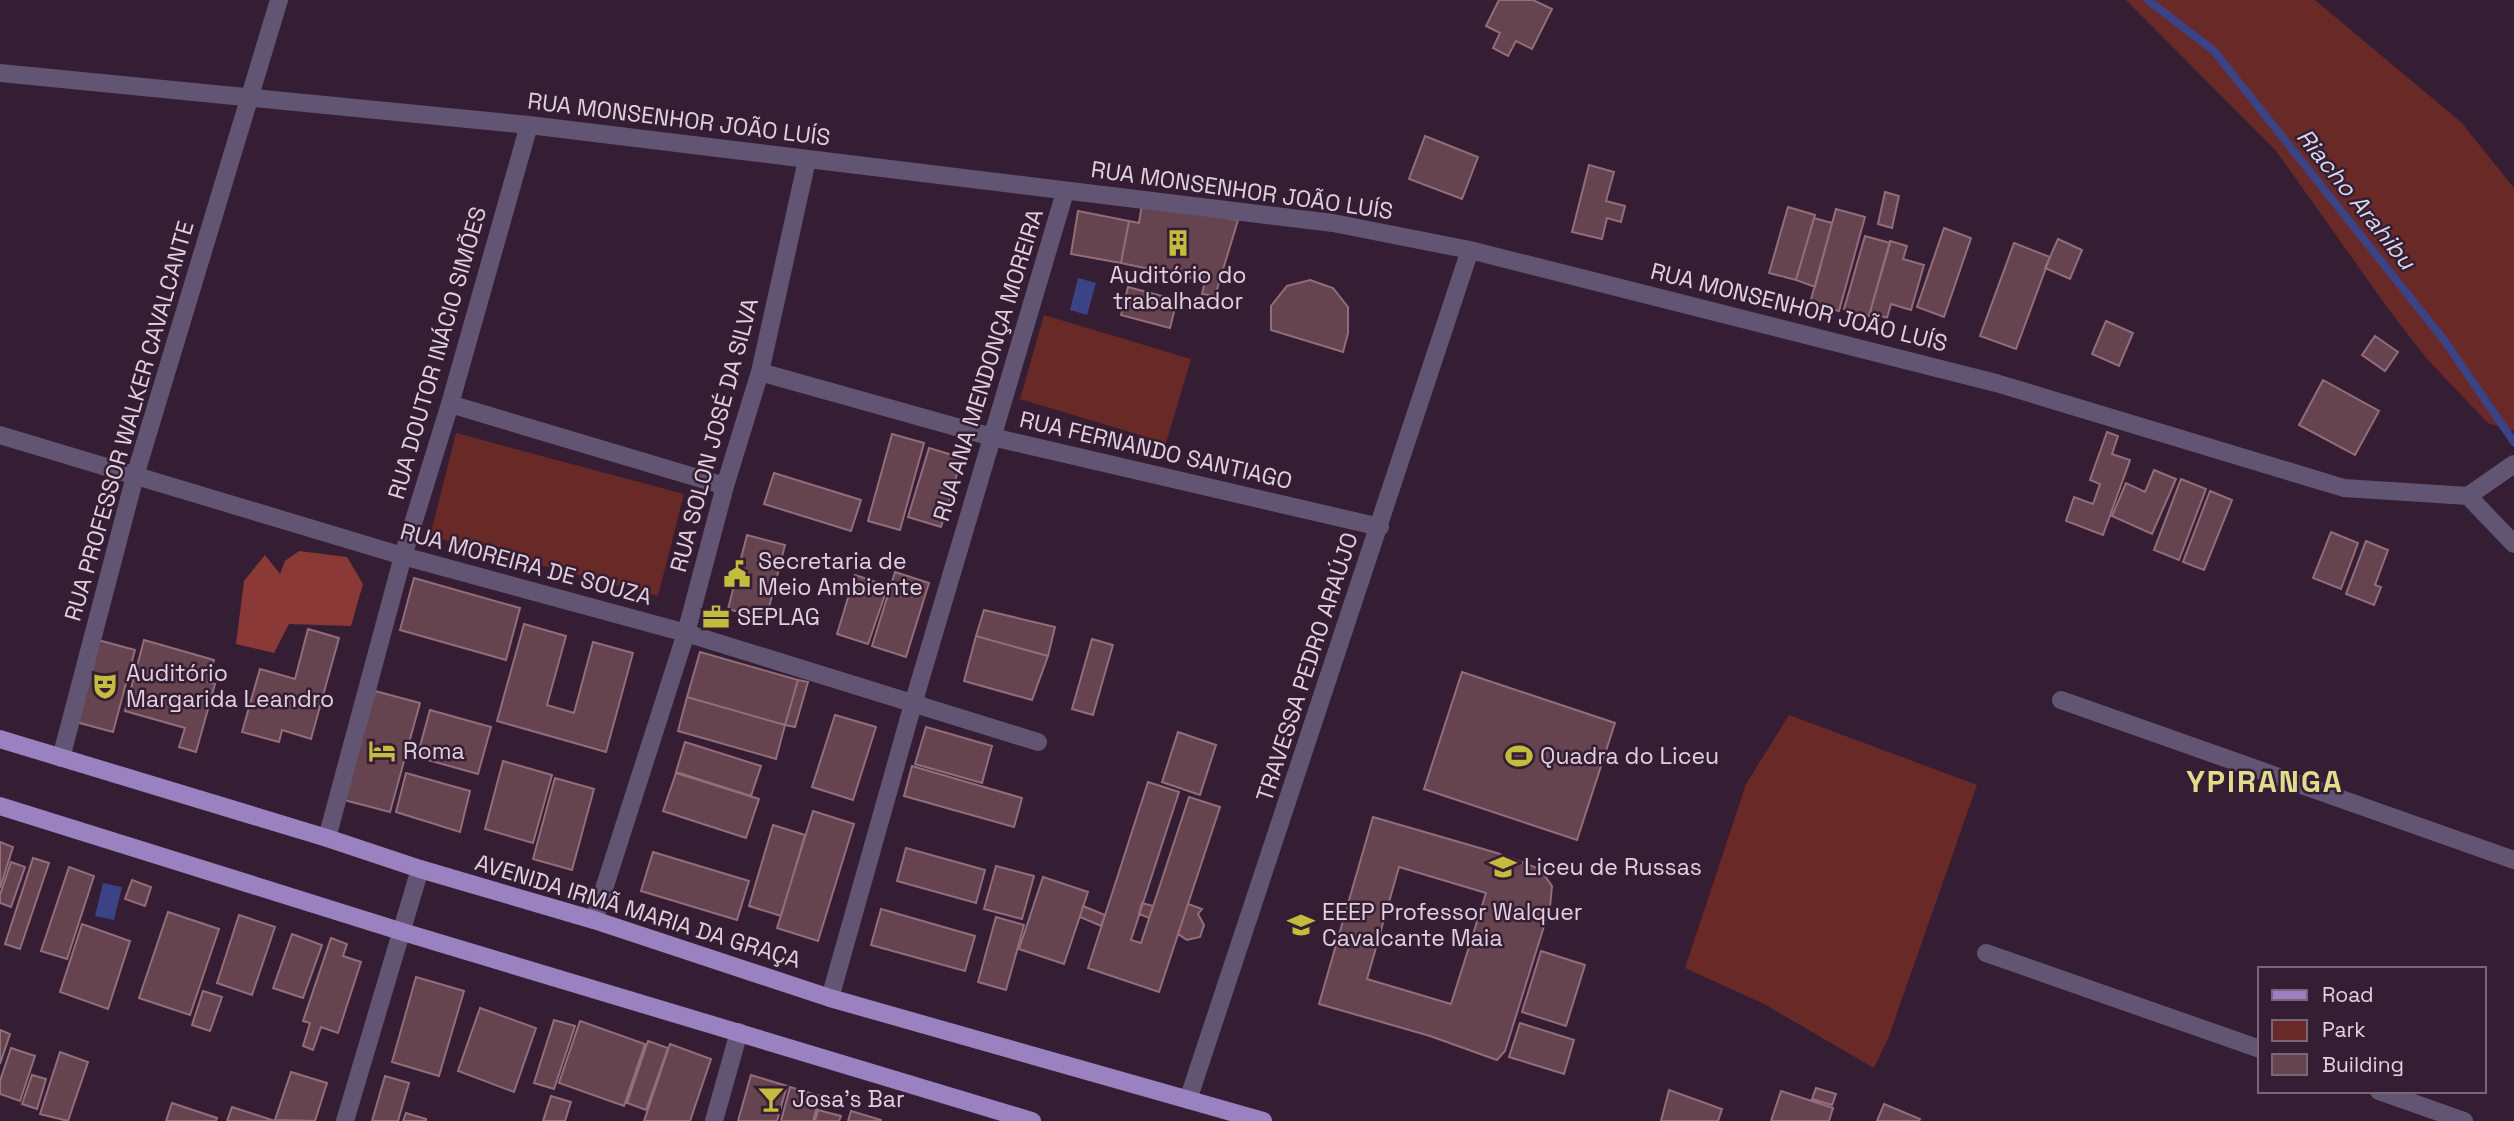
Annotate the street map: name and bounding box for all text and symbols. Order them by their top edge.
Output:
street label: RUA MONSENHOR JOÃO LUÍS [526,86,832,152]
water label: Riacho Arahibu [2290,122,2424,276]
street label: RUA MONSENHOR JOÃO LUÍS [1089,154,1395,226]
street label: RUA DOUTOR INÁCIO SIMÕES [381,203,493,503]
street label: RUA ANA MENDONÇA MOREIRA [926,205,1050,525]
street label: RUA PROFESSOR WALKER CAVALCANTE [57,217,201,625]
building icon: Auditório do trabalhador [1163,228,1193,258]
street label: RUA MONSENHOR JOÃO LUÍS [1648,256,1950,358]
place label: Auditório do trabalhador [1110,260,1246,316]
street label: RUA SOLON JOSÉ DA SILVA [663,295,765,575]
street label: RUA FERNANDO SANTIAGO [1017,404,1295,496]
street label: RUA MOREIRA DE SOUZA [397,516,655,612]
street label: TRAVESSA PEDRO ARAÚJO [1249,529,1365,805]
place label: Secretaria de Meio Ambiente [758,546,923,602]
public building icon: Secretaria de Meio Ambiente [722,559,752,589]
office icon: SEPLAG [701,602,731,632]
place label: SEPLAG [737,602,820,632]
place label: Auditório Margarida Leandro [126,658,334,714]
theatre icon: Auditório Margarida Leandro [90,671,120,701]
hotel icon: Roma [367,736,397,766]
place label: Roma [403,736,465,766]
sports icon: Quadra do Liceu [1504,741,1534,771]
place label: Quadra do Liceu [1540,741,1719,771]
district label: YPIRANGA [2186,762,2344,801]
street label: AVENIDA IRMÃ MARIA DA GRAÇA [471,847,805,975]
school or university icon: Liceu de Russas [1488,852,1518,882]
place label: Liceu de Russas [1524,852,1702,882]
place label: EEEP Professor Walquer Cavalcante Maia [1322,897,1582,953]
school or university icon: EEEP Professor Walquer Cavalcante Maia [1286,910,1316,940]
legend [2258,967,2486,1093]
text: Road [2322,981,2374,1008]
text: Park [2322,1016,2366,1043]
text: Building [2322,1051,2404,1078]
bar icon: Josa's Bar [756,1084,786,1114]
place label: Josa's Bar [792,1084,905,1114]

